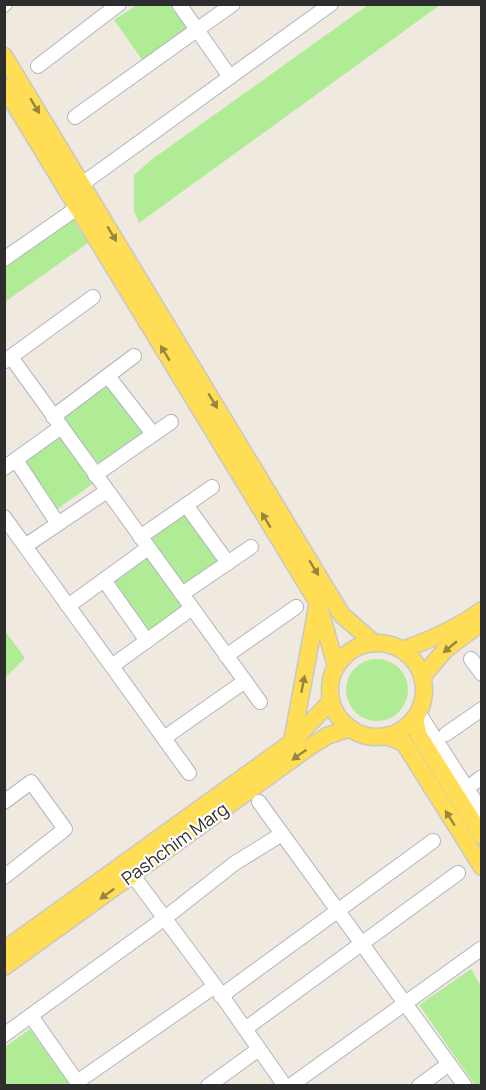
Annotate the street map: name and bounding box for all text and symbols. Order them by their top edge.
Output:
one-way arrow [29,98,40,114]
one-way arrow [107,226,118,242]
one-way arrow [159,345,170,361]
one-way arrow [208,393,219,409]
one-way arrow [260,512,271,528]
one-way arrow [308,560,319,576]
one-way arrow [442,640,457,654]
one-way arrow [299,674,308,693]
one-way arrow [291,749,307,761]
street label: Pashchim Marg [116,796,233,890]
one-way arrow [445,810,456,826]
one-way arrow [99,888,115,900]

